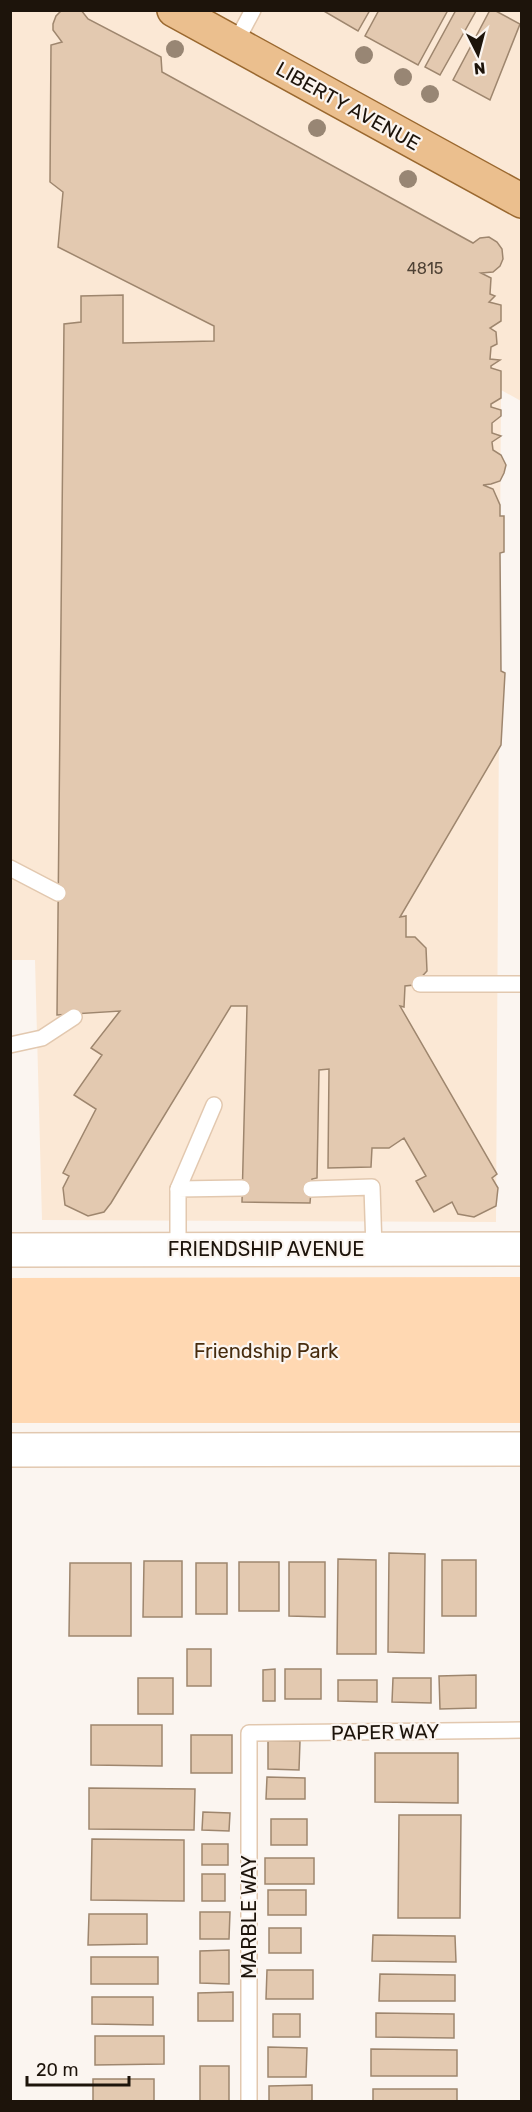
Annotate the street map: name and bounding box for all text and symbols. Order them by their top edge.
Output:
north arrow [448,24,508,84]
street label: LIBERTY AVENUE [272,56,424,156]
text: N [473,58,486,78]
house number: 4815 [407,259,443,278]
street label: FRIENDSHIP AVENUE [168,1237,364,1261]
park label: Friendship Park [194,1339,339,1363]
street label: PAPER WAY [331,1719,439,1745]
street label: MARBLE WAY [237,1855,261,1979]
scale bar [27,2049,129,2087]
text: 20 m [36,2059,78,2081]

